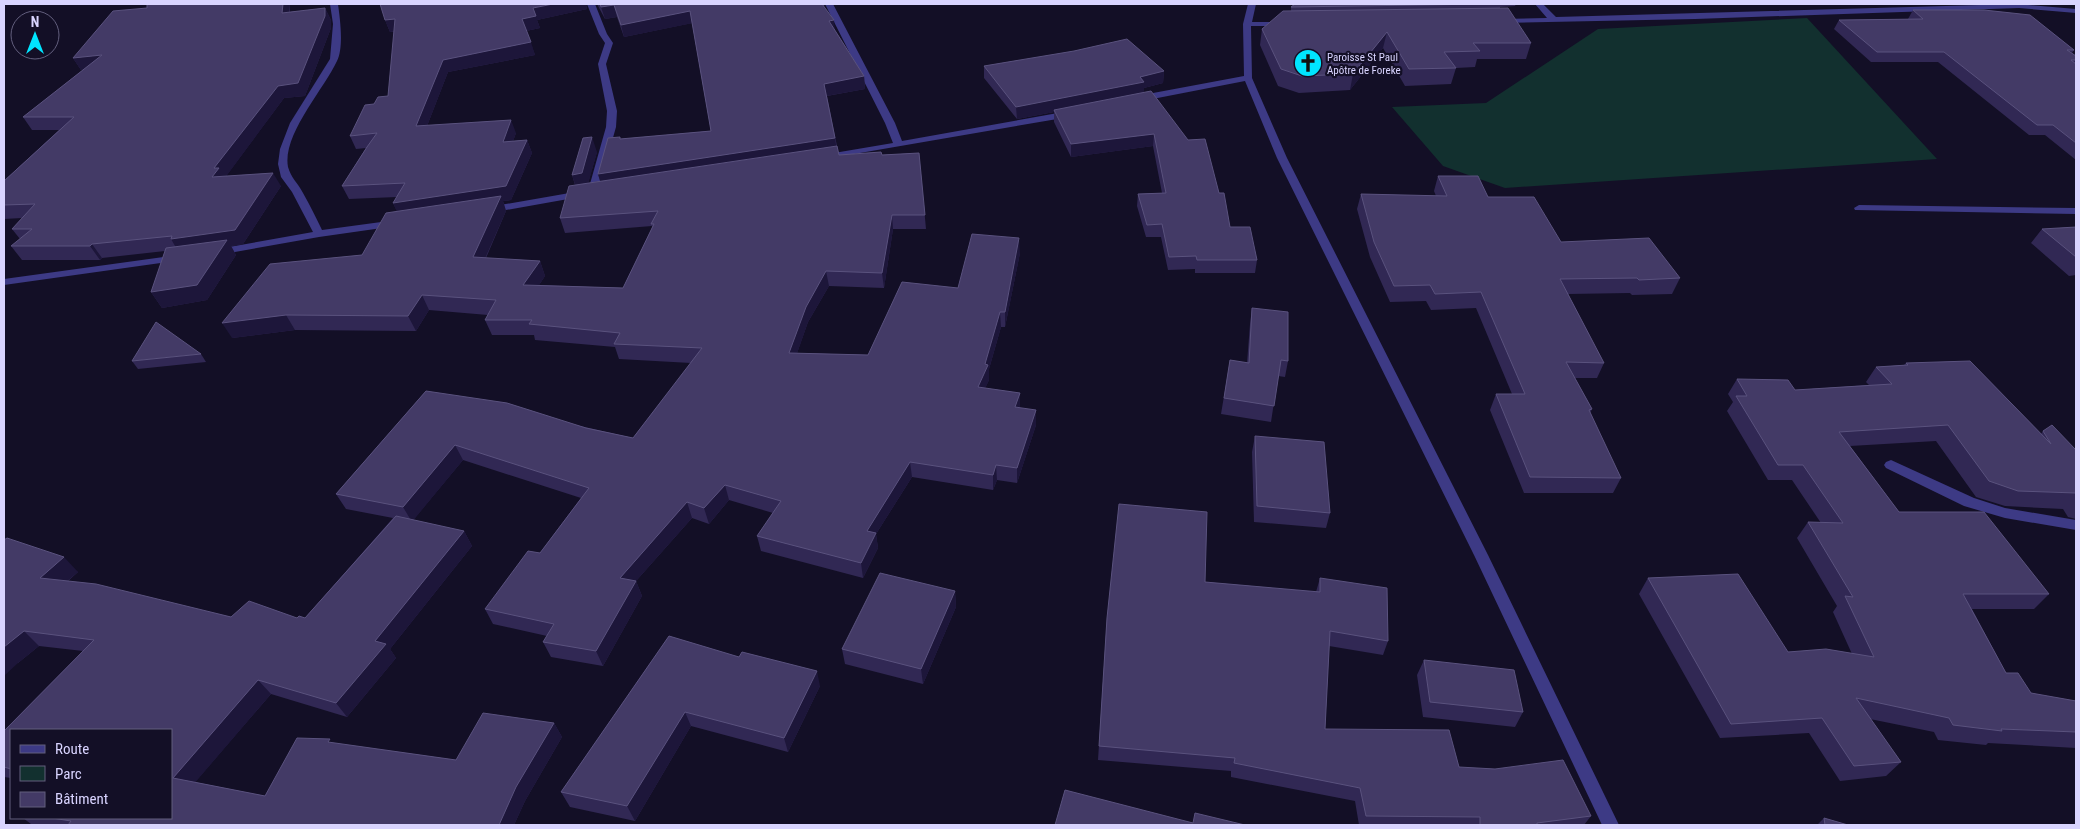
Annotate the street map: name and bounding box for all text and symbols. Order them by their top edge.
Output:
north arrow [10,10,60,60]
text: N [31,14,39,30]
church icon: Paroisse St Paul Apôtre de Foreke [1293,48,1323,78]
place label: Paroisse St Paul Apôtre de Foreke [1327,51,1401,77]
legend [10,729,172,819]
text: Route [55,740,89,758]
text: Parc [55,765,82,783]
text: Bâtiment [55,790,108,808]

